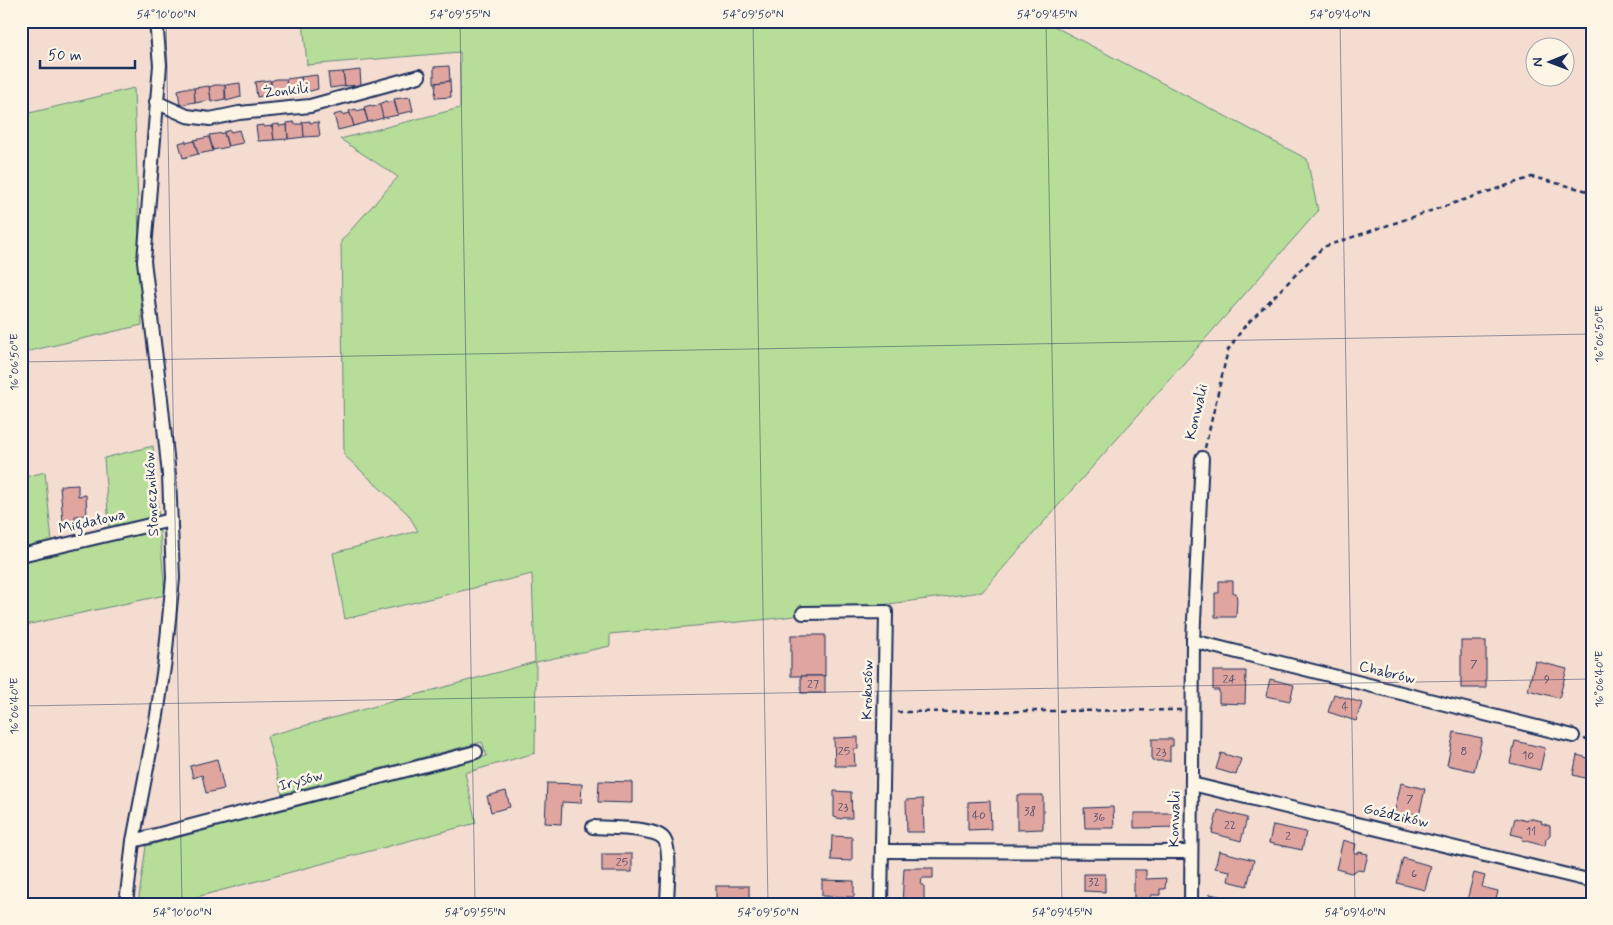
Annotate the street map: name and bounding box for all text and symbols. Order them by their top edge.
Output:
text: 54°10'00"N [136,7,196,23]
text: 54°09'55"N [430,7,490,23]
text: 54°09'50"N [722,7,784,23]
text: 54°09'45"N [1017,7,1077,23]
text: 54°09'40"N [1309,7,1371,23]
scale bar [40,38,135,70]
north arrow [1526,38,1576,88]
text: 50 m [48,46,82,66]
text: N [1529,57,1547,67]
street label: Żonkili [262,78,310,104]
text: 16°06'50"E [1592,305,1608,363]
text: 16°06'50"E [7,333,23,391]
street label: Konwalii [1181,382,1213,442]
street label: Słoneczników [140,451,164,537]
street label: Migdałowa [57,505,128,540]
text: 16°06'40"E [1592,650,1608,708]
street label: Chabrów [1357,656,1417,690]
house number: 7 [1470,657,1478,673]
street label: Krokusów [857,660,879,720]
house number: 24 [1222,672,1236,688]
house number: 9 [1544,672,1550,688]
text: 16°06'40"E [7,677,23,735]
house number: 27 [807,677,819,693]
house number: 4 [1342,699,1349,715]
house number: 25 [838,744,850,760]
house number: 8 [1461,744,1467,760]
house number: 23 [1156,745,1166,761]
house number: 10 [1522,748,1534,764]
street label: Irysów [277,766,325,796]
street label: Konwalii [1165,790,1185,848]
house number: 7 [1406,792,1414,808]
street label: Goździków [1361,799,1431,833]
house number: 23 [838,800,848,816]
house number: 38 [1024,804,1036,820]
house number: 40 [972,808,986,824]
house number: 36 [1093,810,1105,826]
house number: 22 [1224,818,1236,834]
house number: 11 [1526,824,1536,840]
house number: 2 [1285,829,1291,845]
house number: 25 [616,855,628,871]
house number: 6 [1411,866,1417,882]
house number: 32 [1088,875,1100,891]
text: 54°10'00"N [152,905,212,921]
text: 54°09'55"N [445,905,505,921]
text: 54°09'50"N [737,905,799,921]
text: 54°09'45"N [1032,905,1092,921]
text: 54°09'40"N [1324,905,1386,921]

